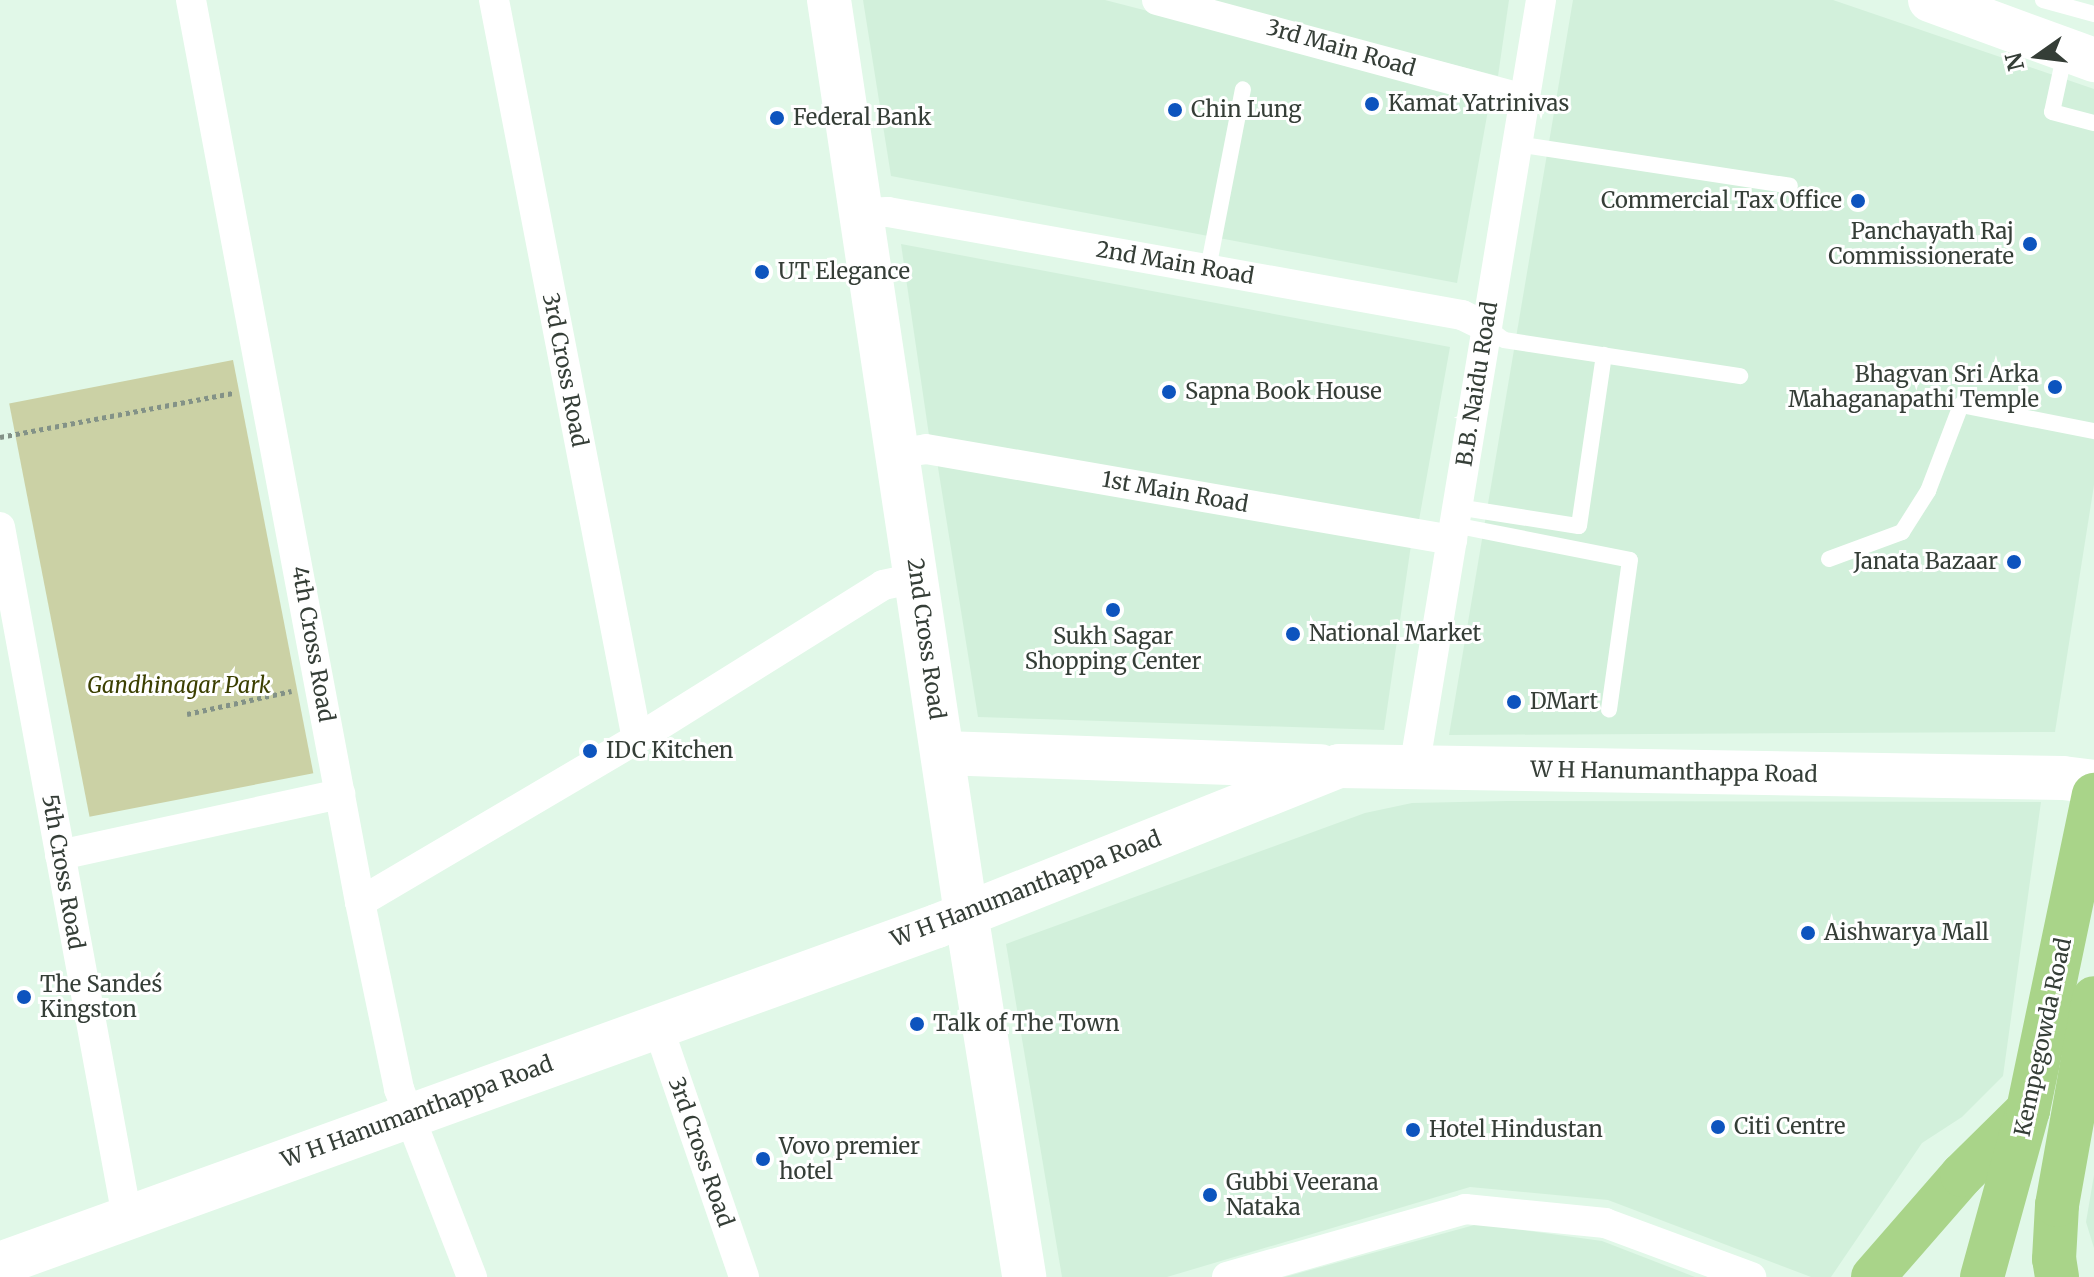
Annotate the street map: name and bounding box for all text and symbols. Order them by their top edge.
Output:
street label: 3rd Main Road [1263,14,1419,82]
north arrow [1998,16,2078,96]
text: N [1999,50,2030,74]
place label: Kamat Yatrinivas [1388,91,1569,117]
marker: Kamat Yatrinivas [1363,95,1381,113]
place label: Chin Lung [1191,97,1301,123]
marker: Chin Lung [1166,101,1184,119]
place label: Federal Bank [793,105,932,131]
marker: Federal Bank [768,109,786,127]
place label: Commercial Tax Office [1601,188,1842,214]
marker: Commercial Tax Office [1849,192,1867,210]
place label: Panchayath Raj Commissionerate [1828,218,2014,270]
marker: Panchayath Raj Commissionerate [2021,235,2039,253]
street label: 2nd Main Road [1094,236,1256,290]
place label: UT Elegance [778,259,910,285]
marker: UT Elegance [753,263,771,281]
street label: 3rd Cross Road [537,291,593,449]
street label: B.B. Naidu Road [1451,300,1503,468]
place label: Bhagvan Sri Arka Mahaganapathi Temple [1788,361,2039,412]
marker: Bhagvan Sri Arka Mahaganapathi Temple [2046,378,2064,396]
place label: Sapna Book House [1185,379,1382,405]
marker: Sapna Book House [1160,383,1178,401]
street label: 1st Main Road [1100,466,1250,518]
place label: Janata Bazaar [1853,549,1998,575]
marker: Janata Bazaar [2005,553,2023,571]
street label: 2nd Cross Road [902,557,950,721]
street label: 4th Cross Road [286,564,340,724]
marker: Sukh Sagar Shopping Center [1104,601,1122,619]
place label: National Market [1309,621,1481,647]
place label: Sukh Sagar Shopping Center [1025,623,1201,674]
marker: National Market [1284,625,1302,643]
park label: Gandhinagar Park [87,673,271,699]
place label: DMart [1530,689,1598,715]
marker: DMart [1505,693,1523,711]
place label: IDC Kitchen [606,738,733,764]
marker: IDC Kitchen [581,742,599,760]
street label: W H Hanumanthappa Road [1530,756,1818,788]
street label: 5th Cross Road [36,793,90,951]
street label: W H Hanumanthappa Road [887,825,1165,953]
place label: Aishwarya Mall [1824,920,1989,946]
marker: Aishwarya Mall [1799,924,1817,942]
street label: Kempegowda Road [2009,935,2077,1139]
place label: The Sandeś Kingston [40,971,162,1022]
marker: The Sandeś Kingston [15,988,33,1006]
place label: Talk of The Town [933,1011,1120,1037]
marker: Talk of The Town [908,1015,926,1033]
street label: W H Hanumanthappa Road [278,1050,556,1174]
street label: 3rd Cross Road [663,1074,739,1230]
place label: Citi Centre [1734,1114,1845,1140]
place label: Hotel Hindustan [1429,1117,1603,1143]
marker: Citi Centre [1709,1118,1727,1136]
marker: Hotel Hindustan [1404,1121,1422,1139]
place label: Vovo premier hotel [779,1133,920,1184]
marker: Vovo premier hotel [754,1150,772,1168]
place label: Gubbi Veerana Nataka [1226,1169,1379,1220]
marker: Gubbi Veerana Nataka [1201,1186,1219,1204]

